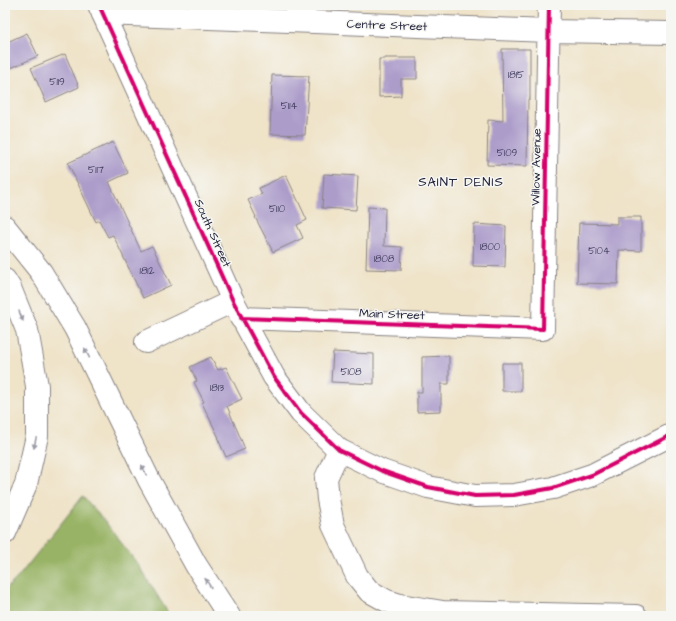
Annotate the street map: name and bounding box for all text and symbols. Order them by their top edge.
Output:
street label: Centre Street [346,16,428,35]
house number: 1815 [508,68,524,82]
house number: 5119 [49,75,65,89]
house number: 5114 [281,99,297,113]
street label: Willow Avenue [527,128,546,206]
house number: 5109 [497,146,517,160]
house number: 5117 [88,163,104,177]
district label: SAINT DENIS [418,173,504,191]
street label: South Street [190,196,235,270]
house number: 5110 [269,202,285,216]
house number: 1800 [480,240,500,254]
house number: 5104 [588,244,610,258]
house number: 1808 [374,252,395,266]
house number: 1812 [140,264,155,278]
street label: Main Street [359,305,425,324]
one-way arrow [18,310,24,321]
one-way arrow [84,348,90,359]
house number: 5108 [340,365,362,379]
house number: 1813 [210,381,224,395]
one-way arrow [31,437,37,449]
one-way arrow [141,464,147,476]
one-way arrow [204,578,212,588]

